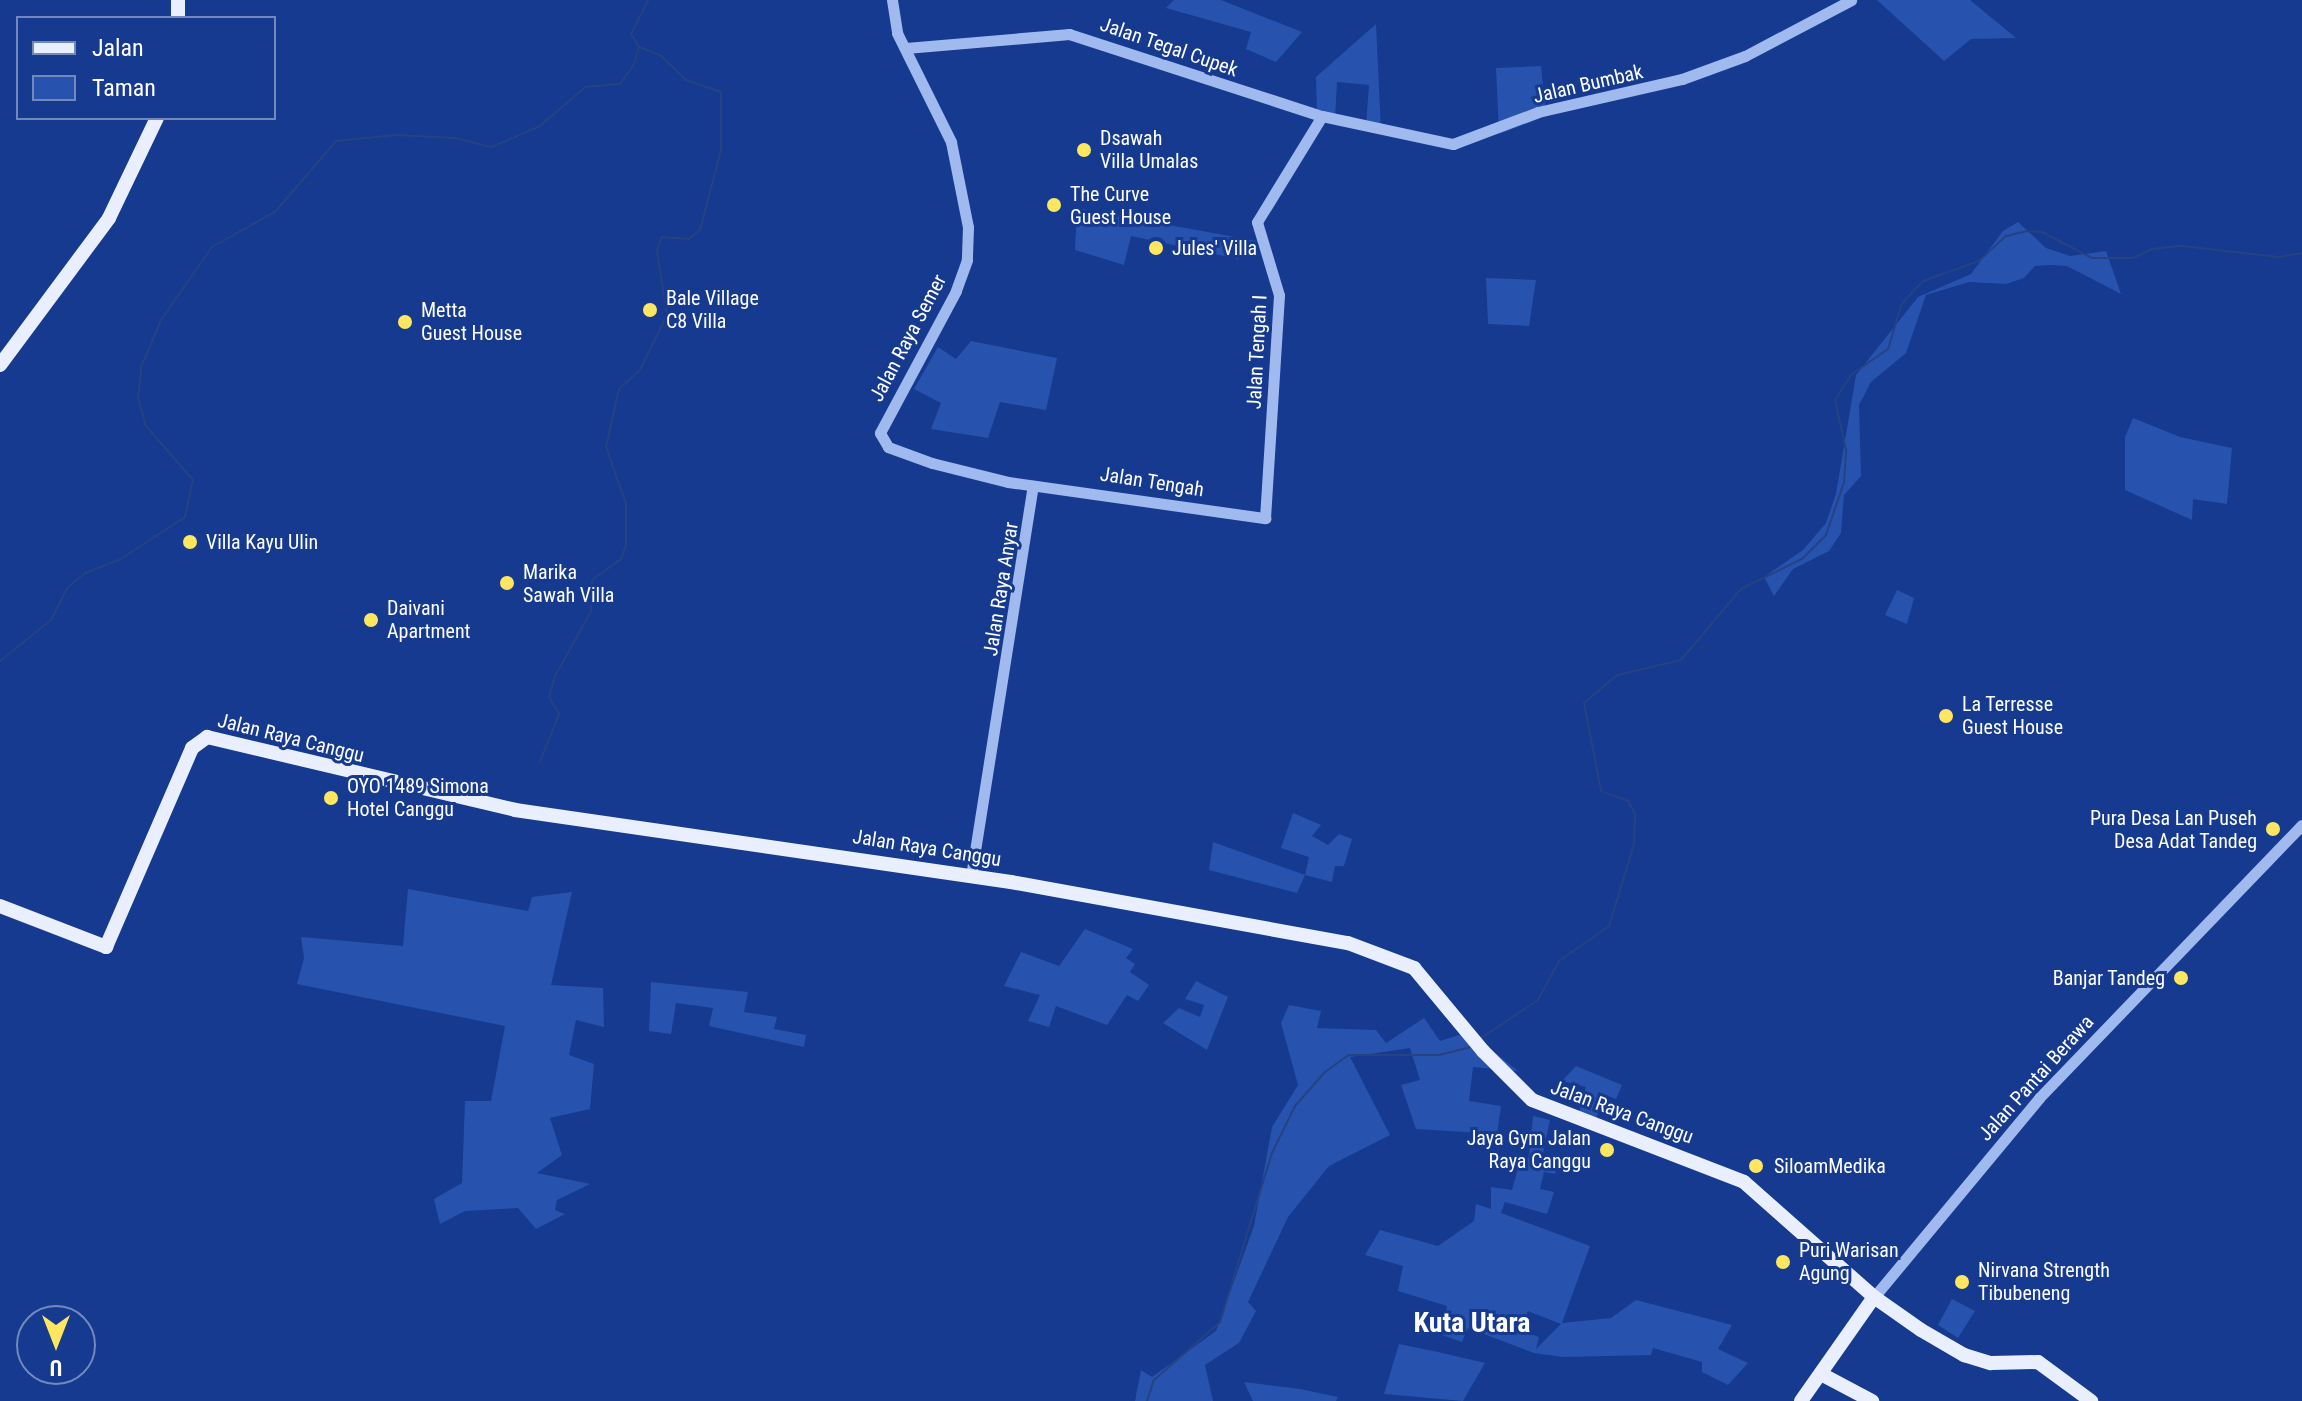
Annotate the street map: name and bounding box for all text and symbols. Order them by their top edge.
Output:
street label: Jalan Tegal Cupek [1097,12,1241,82]
legend [16,16,276,120]
text: Jalan [92,34,144,62]
street label: Jalan Bumbak [1531,60,1645,108]
text: Taman [92,74,156,102]
place label: Dsawah Villa Umalas [1100,126,1198,173]
marker: Dsawah Villa Umalas [1075,141,1093,159]
place label: The Curve Guest House [1070,182,1171,229]
marker: The Curve Guest House [1045,196,1063,214]
place label: Jules' Villa [1172,236,1257,260]
marker: Jules' Villa [1147,239,1165,257]
street label: Jalan Raya Semer [864,270,952,406]
place label: Bale Village C8 Villa [666,286,759,333]
street label: Jalan Tengah I [1242,294,1272,410]
place label: Metta Guest House [421,298,522,345]
marker: Bale Village C8 Villa [641,301,659,319]
marker: Metta Guest House [396,313,414,331]
street label: Jalan Tengah [1098,462,1206,502]
street label: Jalan Raya Anyar [979,520,1023,658]
place label: Villa Kayu Ulin [206,530,318,554]
marker: Villa Kayu Ulin [181,533,199,551]
place label: Marika Sawah Villa [523,560,614,607]
marker: Marika Sawah Villa [498,574,516,592]
place label: Daivani Apartment [387,596,471,643]
marker: Daivani Apartment [362,611,380,629]
place label: La Terresse Guest House [1962,692,2063,739]
marker: La Terresse Guest House [1937,707,1955,725]
street label: Jalan Raya Canggu [215,708,367,768]
place label: OYO 1489 Simona Hotel Canggu [347,774,489,821]
marker: OYO 1489 Simona Hotel Canggu [322,789,340,807]
place label: Pura Desa Lan Puseh Desa Adat Tandeg [2090,806,2257,853]
marker: Pura Desa Lan Puseh Desa Adat Tandeg [2264,820,2282,838]
street label: Jalan Raya Canggu [851,824,1003,872]
place label: Banjar Tandeg [2052,966,2165,990]
marker: Banjar Tandeg [2172,969,2190,987]
street label: Jalan Pantai Berawa [1973,1010,2099,1146]
street label: Jalan Raya Canggu [1547,1075,1697,1149]
place label: Jaya Gym Jalan Raya Canggu [1467,1126,1591,1173]
marker: Jaya Gym Jalan Raya Canggu [1598,1141,1616,1159]
place label: SiloamMedika [1774,1154,1886,1178]
marker: SiloamMedika [1745,1155,1767,1177]
place label: Puri Warisan Agung [1799,1238,1899,1285]
marker: Puri Warisan Agung [1774,1253,1792,1271]
place label: Nirvana Strength Tibubeneng [1978,1258,2110,1305]
marker: Nirvana Strength Tibubeneng [1953,1273,1971,1291]
north arrow [16,1305,96,1385]
district label: Kuta Utara [1414,1306,1530,1340]
text: U [50,1355,62,1380]

